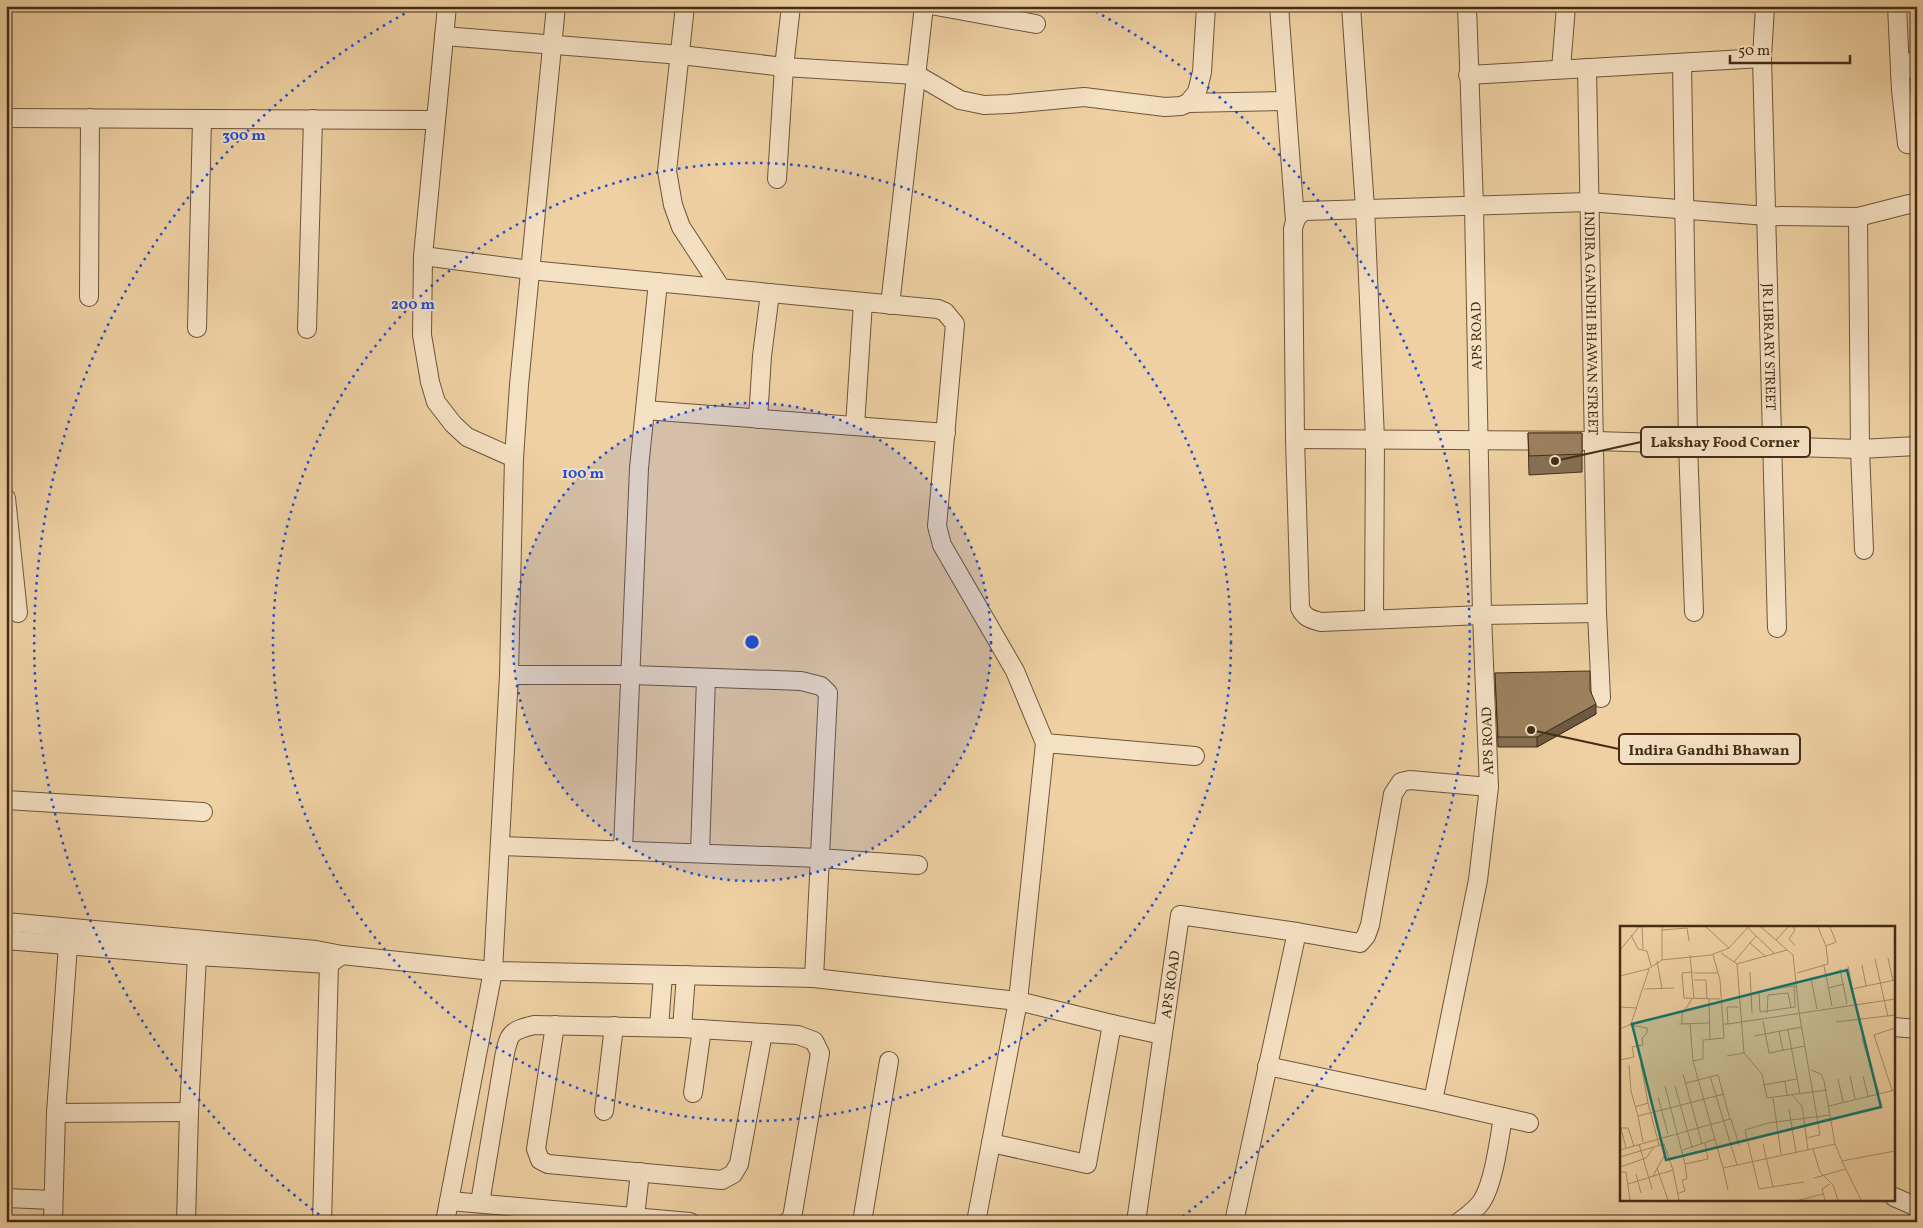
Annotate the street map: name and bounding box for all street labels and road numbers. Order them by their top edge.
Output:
street label: INDIRA GANDHI BHAWAN STREET [1579,211,1602,435]
street label: JR LIBRARY STREET [1757,283,1779,411]
street label: APS ROAD [1467,302,1488,370]
street label: APS ROAD [1478,707,1499,775]
street label: APS ROAD [1157,950,1186,1020]

